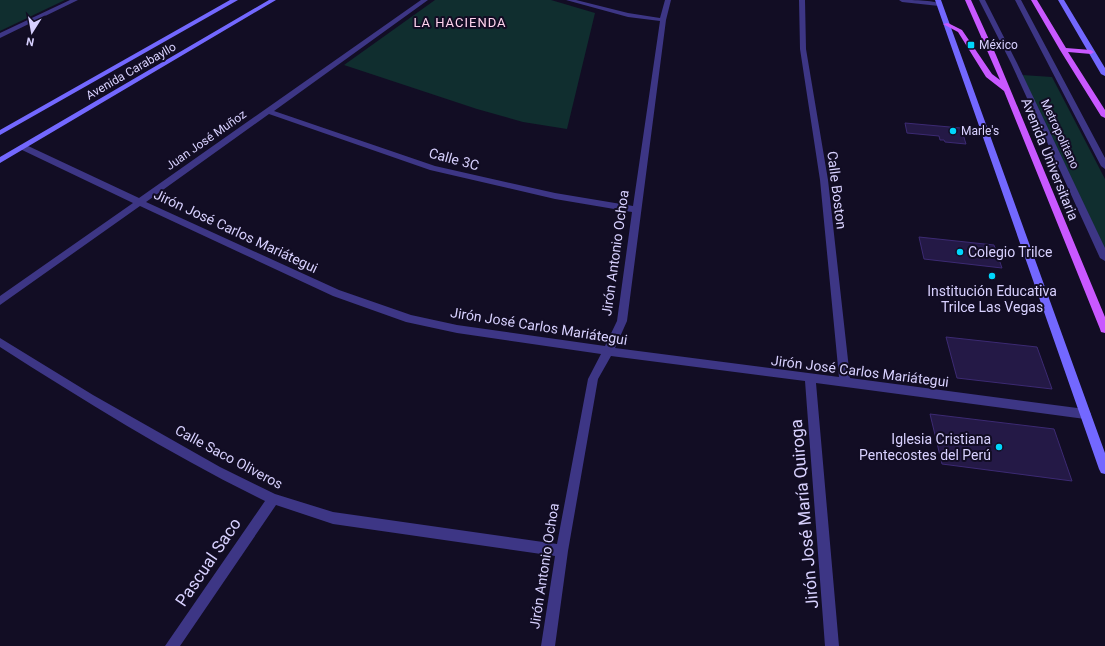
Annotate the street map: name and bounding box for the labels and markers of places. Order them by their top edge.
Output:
place label: México [979,38,1018,52]
marker: México [966,40,976,50]
place label: Marle's [961,124,999,138]
marker: Marle's [948,126,958,136]
place label: Colegio Trilce [968,244,1053,260]
marker: Colegio Trilce [955,247,965,257]
marker: Institución Educativa Trilce Las Vegas [987,271,997,281]
place label: Institución Educativa Trilce Las Vegas [927,283,1057,315]
place label: Iglesia Cristiana Pentecostes del Perú [859,431,991,463]
marker: Iglesia Cristiana Pentecostes del Perú [994,442,1004,452]

